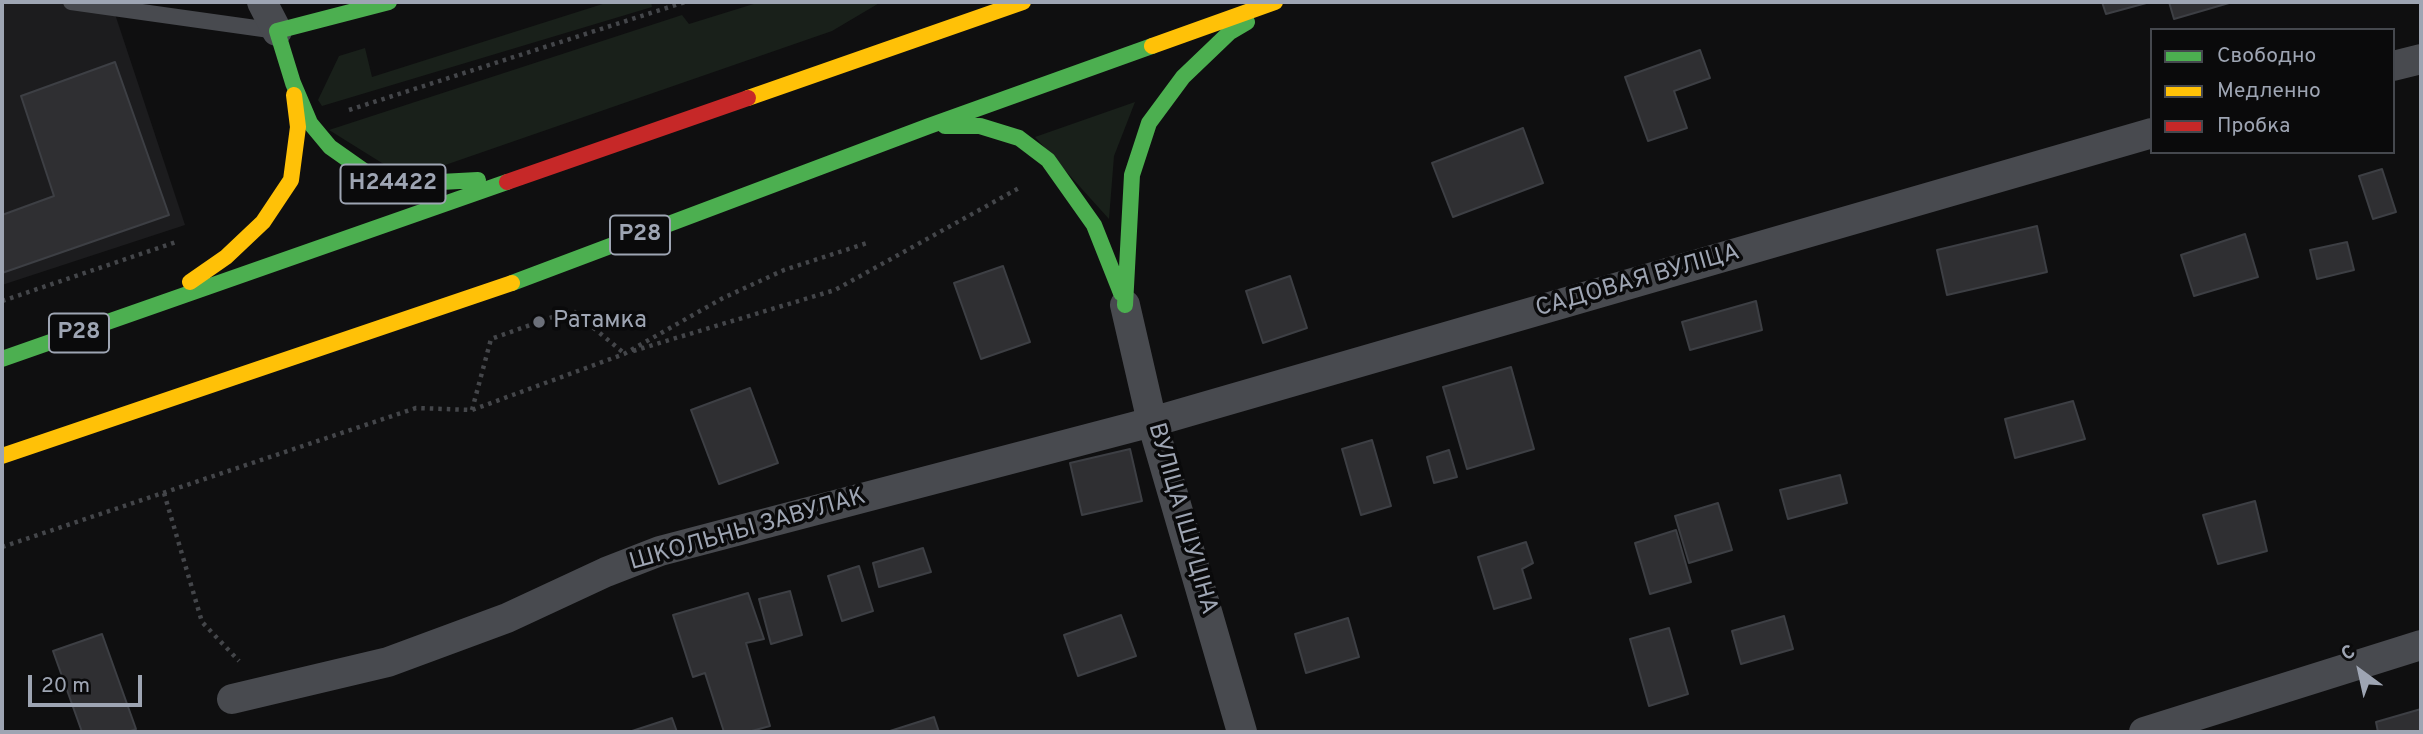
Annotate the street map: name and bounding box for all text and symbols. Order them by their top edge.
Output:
legend [2150,28,2395,154]
text: Свободно [2217,43,2316,70]
text: Медленно [2217,78,2321,105]
text: Пробка [2217,113,2290,140]
road number: Н24422 [340,164,446,204]
road number: Р28 [610,216,670,254]
street label: САДОВАЯ ВУЛІЦА [1533,239,1743,325]
place label: Ратамка [553,308,647,336]
road number: Р28 [49,314,109,352]
marker: Ратамка [531,314,547,330]
street label: ВУЛІЦА ІШУЦІНА [1140,420,1222,618]
street label: ШКОЛЬНЫ ЗАВУЛАК [627,483,869,579]
north arrow [2325,636,2395,706]
text: С [2337,640,2360,667]
scale bar [32,660,145,704]
text: 20 m [41,673,90,700]

